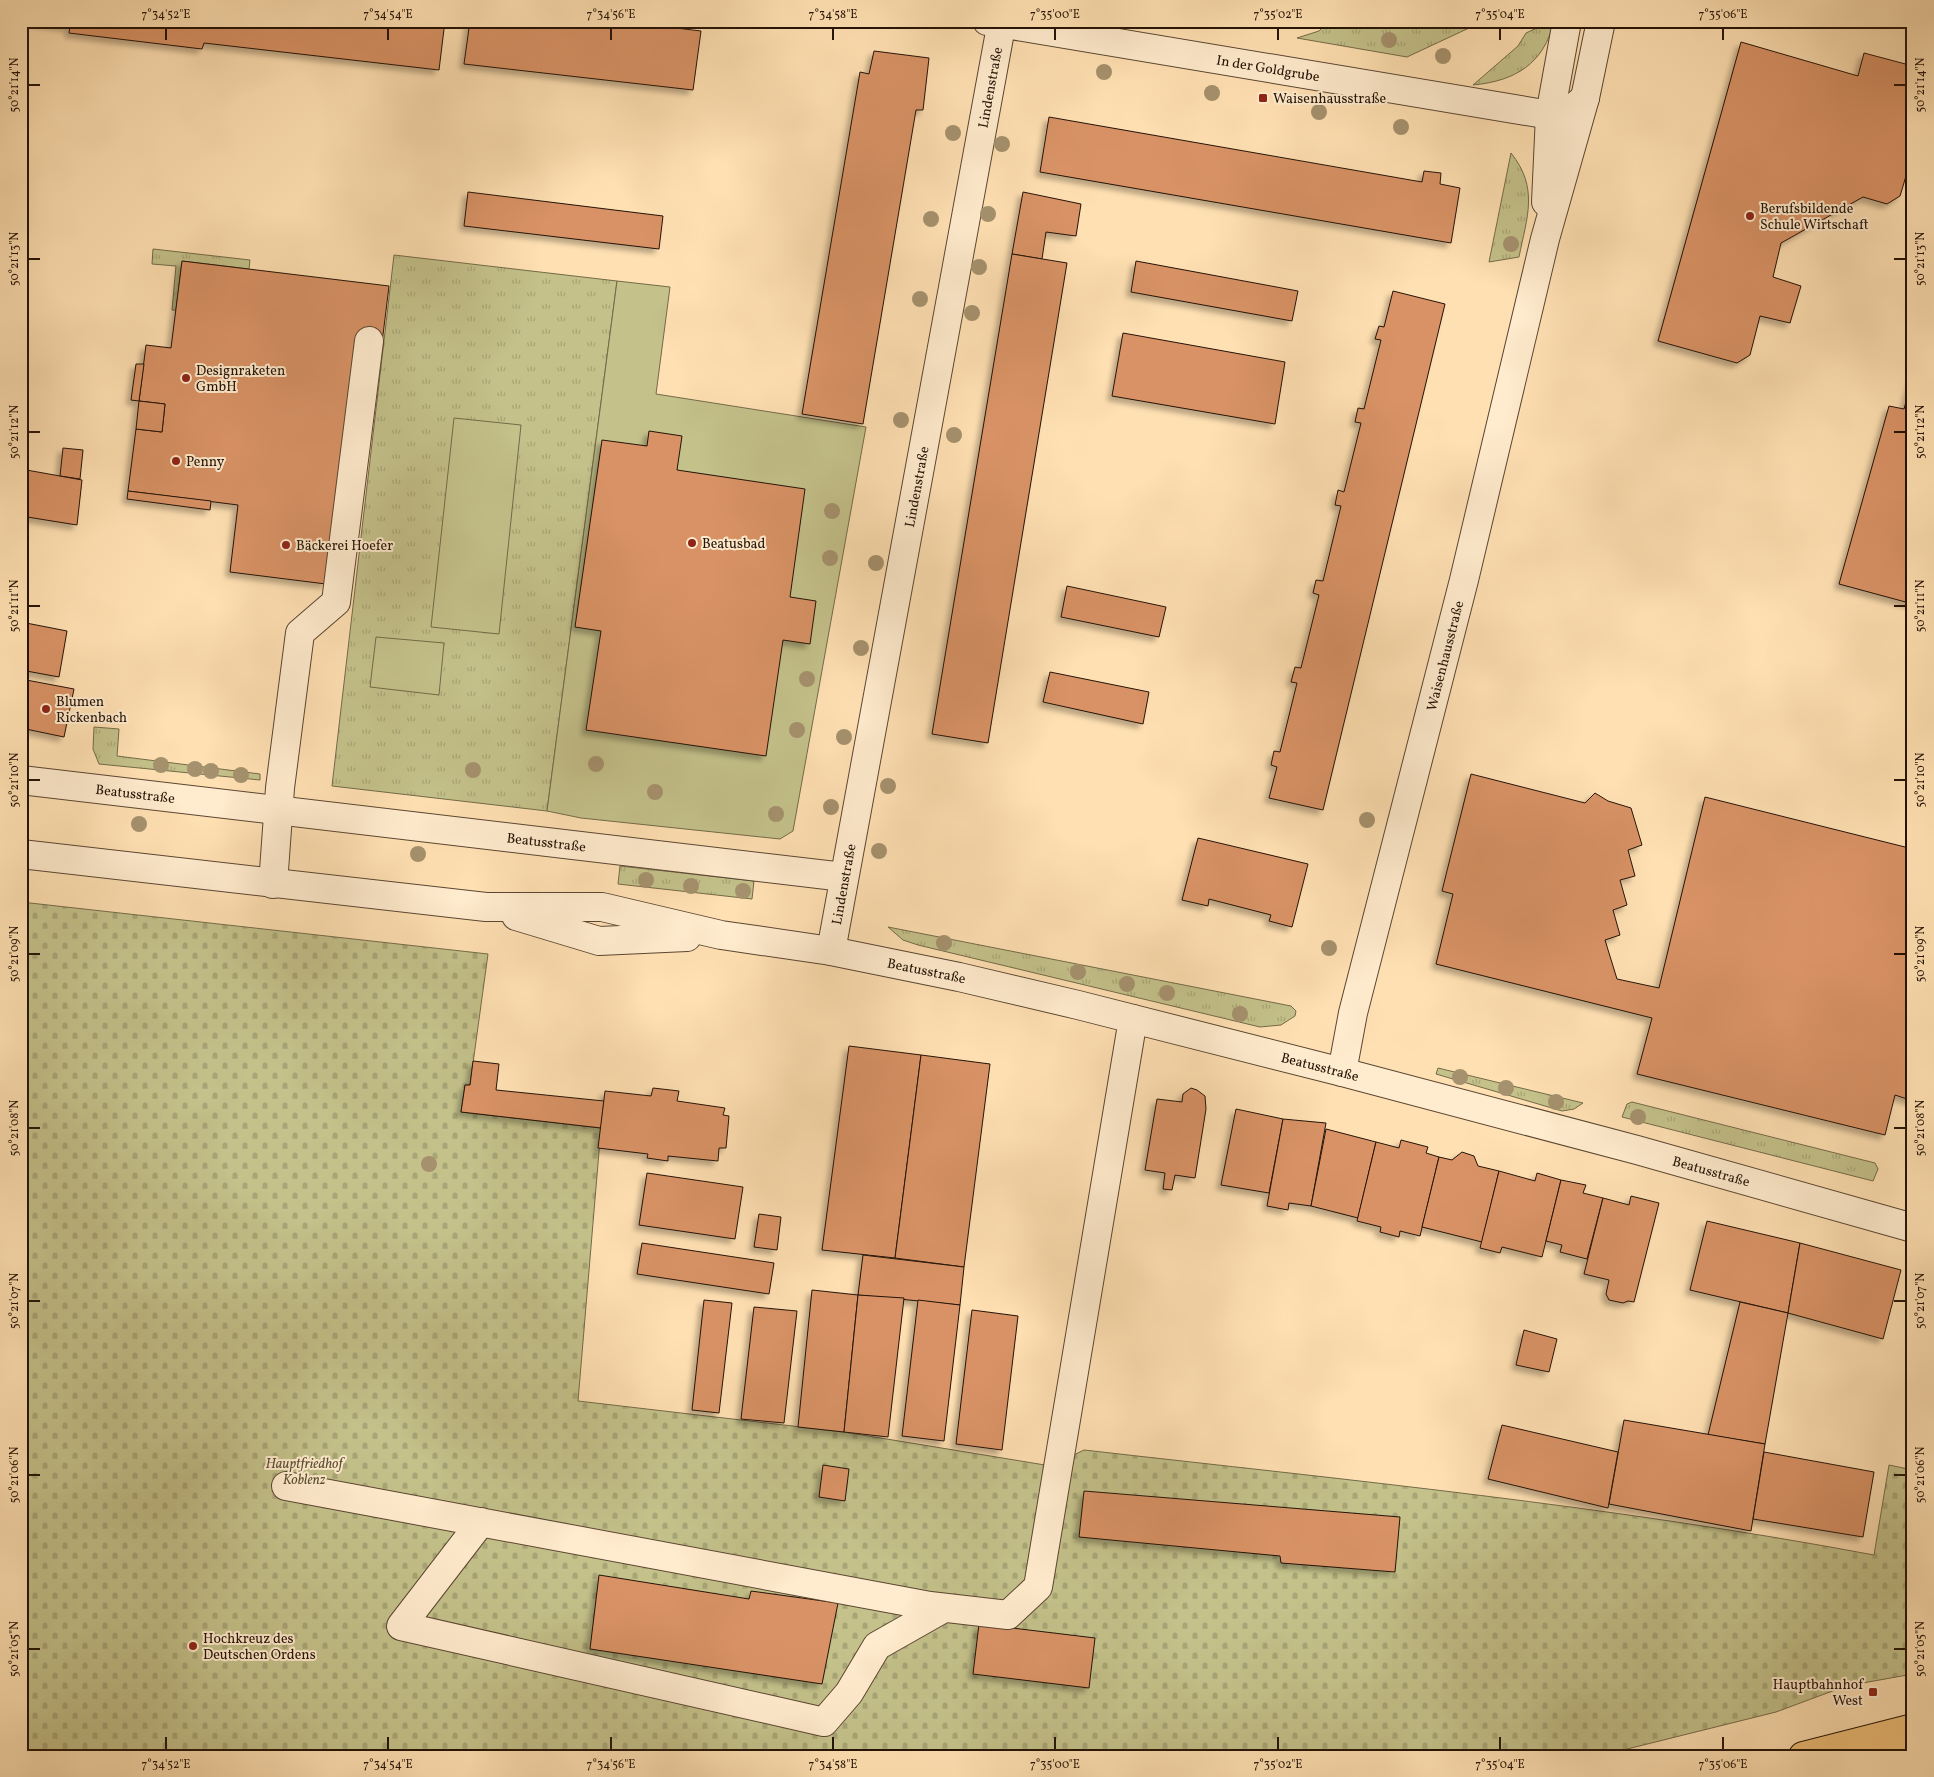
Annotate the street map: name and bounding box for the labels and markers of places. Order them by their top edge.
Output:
place label: Waisenhausstraße [1273,90,1387,109]
marker: Waisenhausstraße [1257,92,1269,104]
place label: Berufsbildende Schule Wirtschaft [1760,200,1869,235]
marker: Berufsbildende Schule Wirtschaft [1744,210,1756,222]
place label: Designraketen GmbH [196,362,285,397]
marker: Designraketen GmbH [180,372,192,384]
place label: Penny [186,453,225,472]
marker: Penny [170,455,182,467]
place label: Beatusbad [702,535,766,554]
place label: Bäckerei Hoefer [296,537,393,556]
marker: Beatusbad [686,537,698,549]
marker: Bäckerei Hoefer [280,539,292,551]
place label: Blumen Rickenbach [56,693,127,728]
marker: Blumen Rickenbach [40,703,52,715]
place label: Hochkreuz des Deutschen Ordens [203,1630,316,1665]
marker: Hochkreuz des Deutschen Ordens [187,1640,199,1652]
place label: Hauptbahnhof West [1773,1676,1864,1711]
marker: Hauptbahnhof West [1867,1686,1879,1698]

